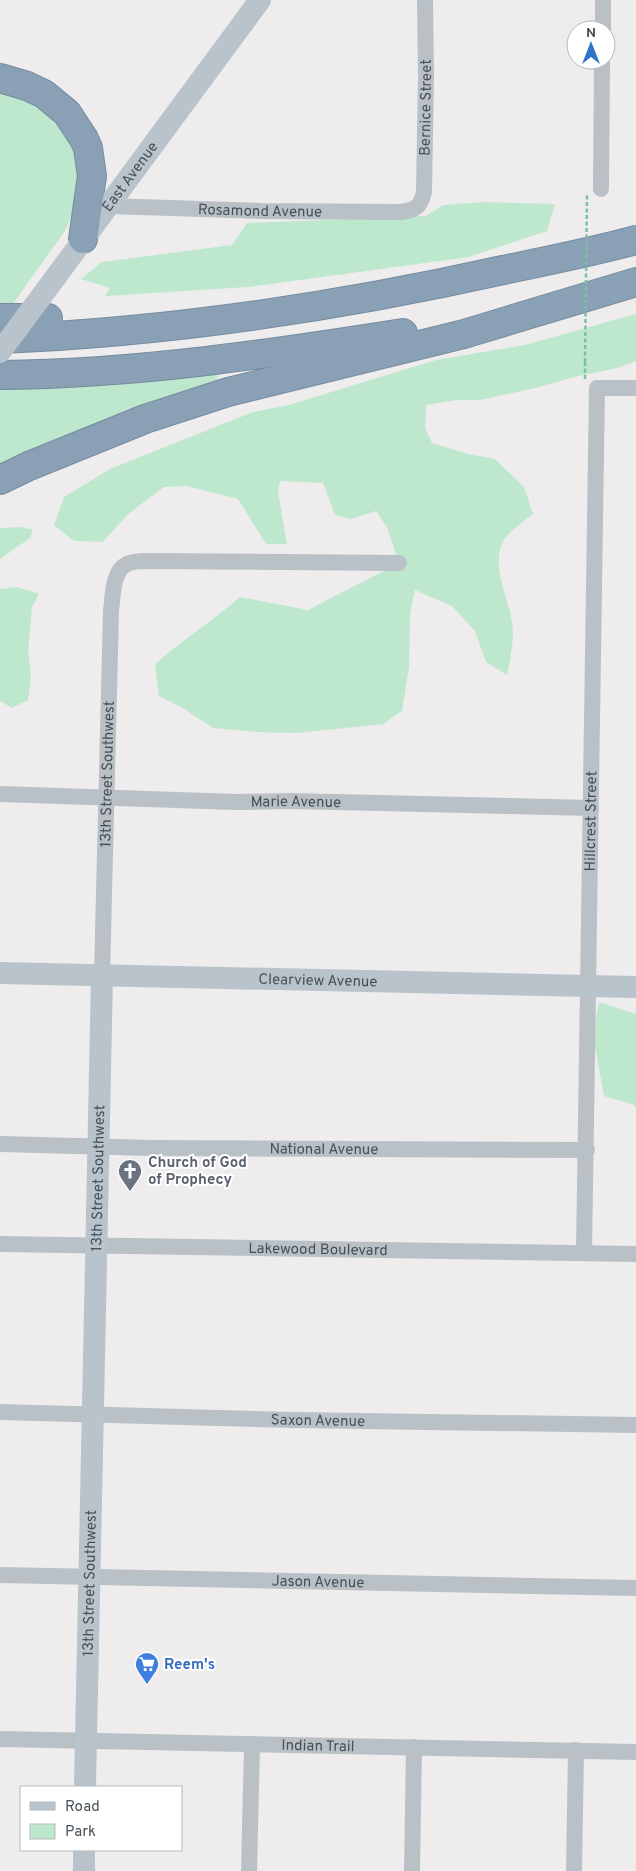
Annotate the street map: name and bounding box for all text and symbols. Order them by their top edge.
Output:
north arrow [566,20,616,70]
text: N [586,25,596,42]
street label: Bernice Street [417,59,437,156]
street label: East Avenue [99,139,163,216]
street label: Rosamond Avenue [197,201,322,222]
street label: 13th Street Southwest [97,700,120,848]
street label: Hillcrest Street [582,771,602,871]
street label: Marie Avenue [250,793,341,813]
street label: Clearview Avenue [258,971,378,992]
street label: 13th Street Southwest [88,1105,110,1252]
street label: National Avenue [269,1141,378,1160]
place label: Church of God of Prophecy [148,1154,247,1190]
church icon: Church of God of Prophecy [117,1158,143,1192]
street label: Lakewood Boulevard [248,1240,388,1261]
street label: Saxon Avenue [270,1411,365,1432]
street label: 13th Street Southwest [80,1509,102,1657]
street label: Jason Avenue [271,1573,365,1593]
supermarket icon: Reem's [134,1651,160,1685]
place label: Reem's [164,1656,215,1675]
street label: Indian Trail [281,1737,355,1757]
legend [20,1786,182,1851]
text: Road [65,1798,100,1817]
text: Park [65,1823,96,1842]

